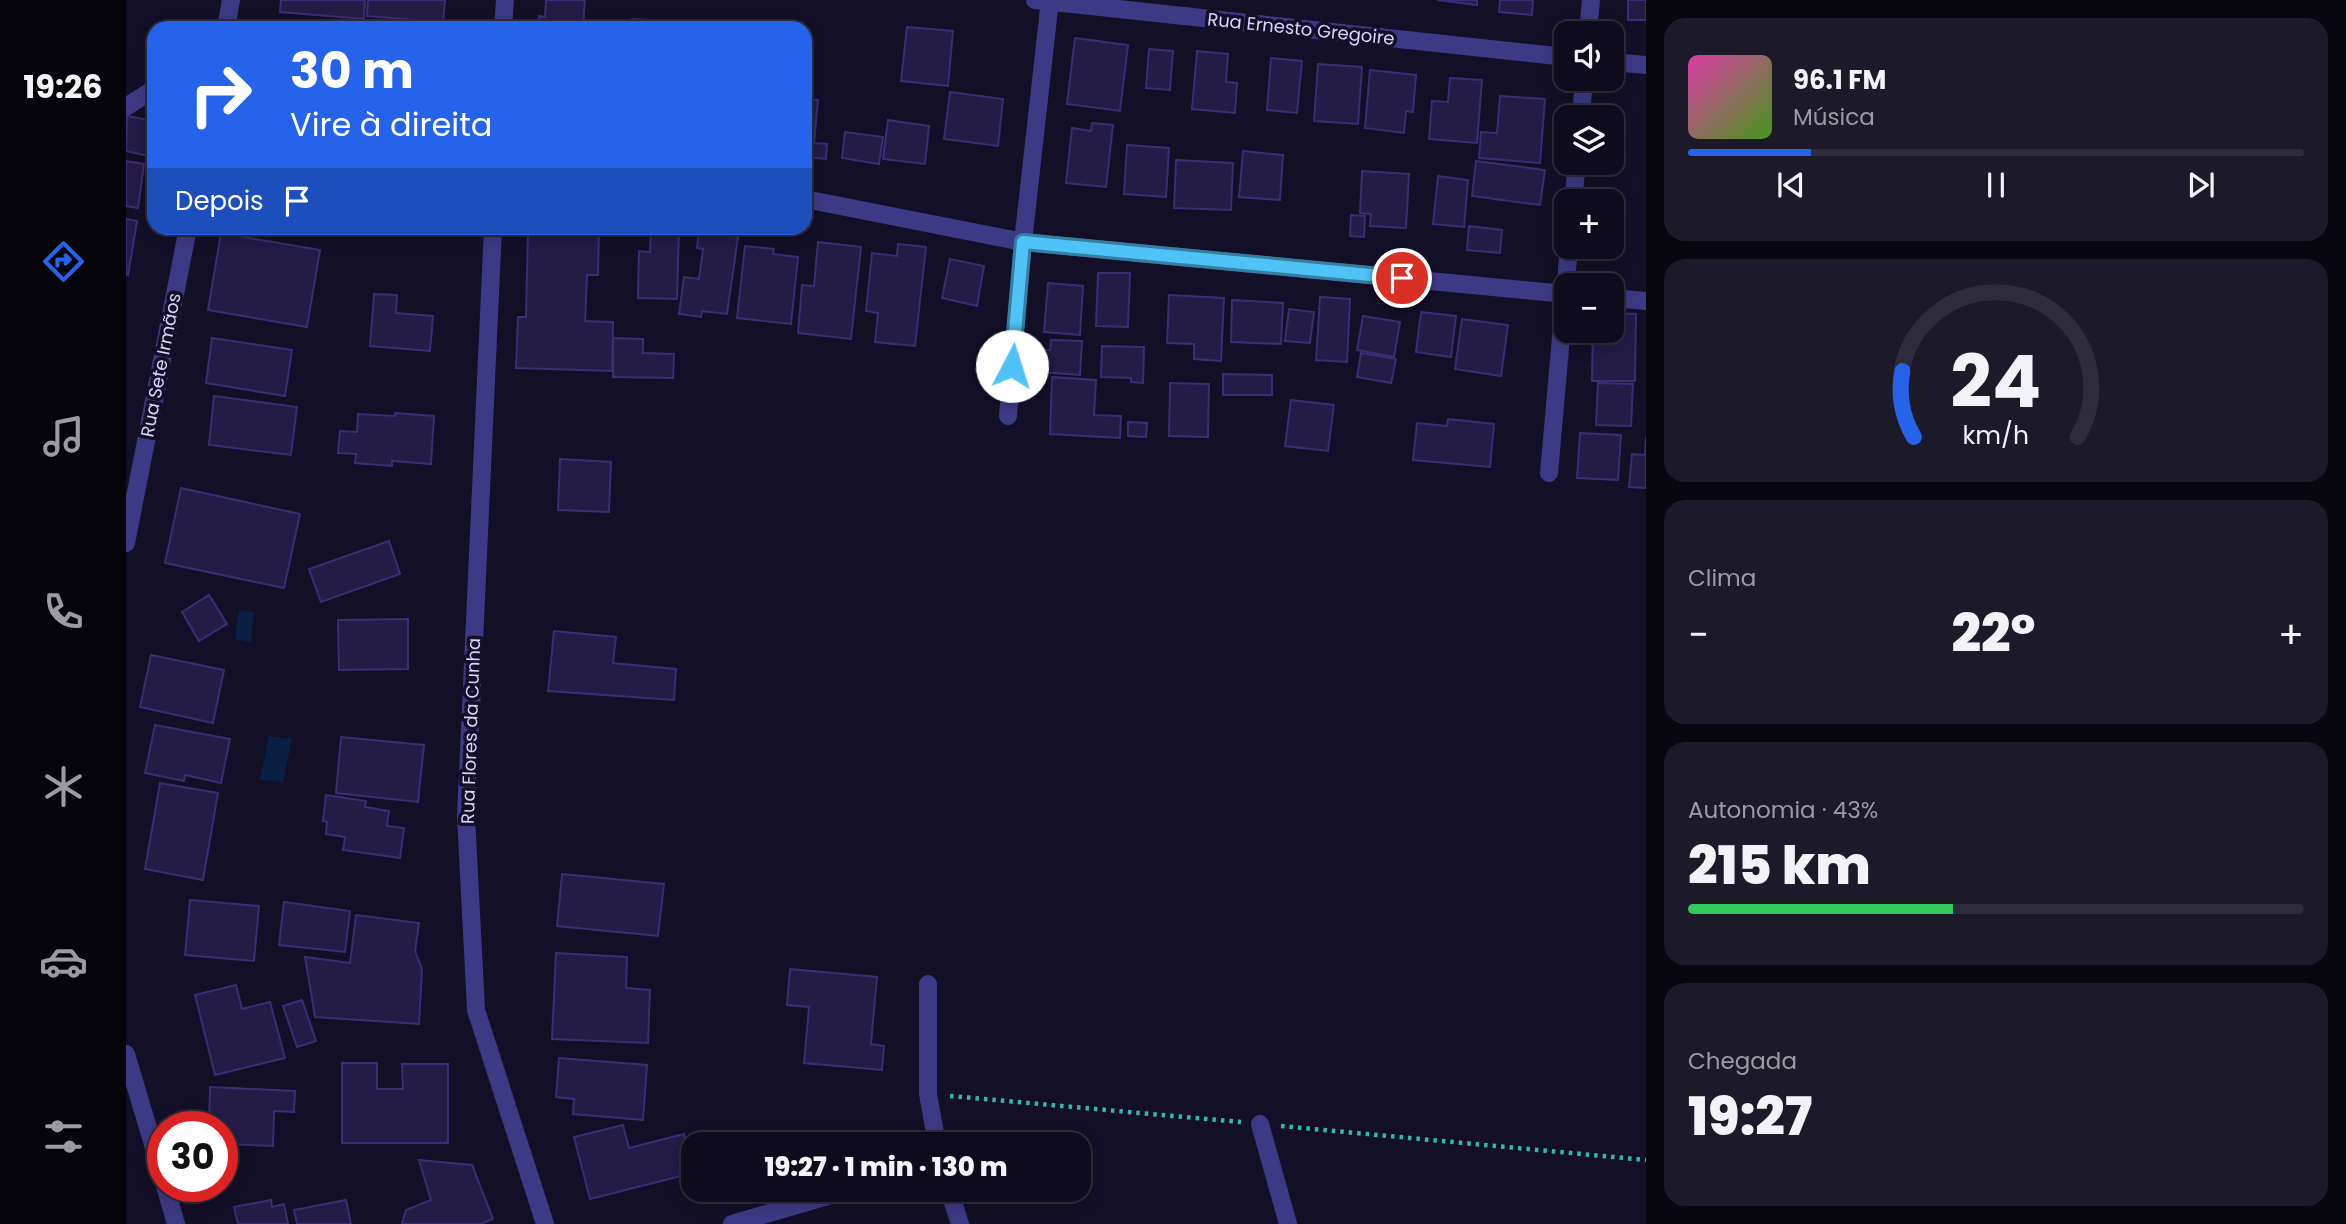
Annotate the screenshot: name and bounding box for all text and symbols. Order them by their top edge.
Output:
street label: Rua Ernesto Gregoire [1206,6,1396,51]
map controls [1554,21,1624,343]
button: sound [1554,21,1624,91]
text: 30 m [290,37,414,105]
icon: right [175,49,266,140]
text: 96.1 FM [1793,62,1886,98]
text: 19:26 [23,64,103,109]
text: Música [1793,101,1875,133]
text: Vire à direita [290,102,492,147]
button: layers [1554,105,1624,175]
icon: previous [1772,166,1810,204]
icon: pause [1977,166,2015,204]
icon: next [2182,166,2220,204]
icon: arrive [278,182,316,220]
text: Depois [175,183,264,219]
button: + [1554,189,1624,259]
icon: directions [39,237,88,286]
pin [1372,248,1432,308]
icon: arrive [1383,259,1421,297]
button: − [1554,273,1624,343]
street label: Rua Sete Irmãos [134,291,187,439]
position arrow [975,329,1049,403]
text: 24 [1951,331,2041,432]
icon: music [39,412,88,461]
text: km/h [1963,418,2029,453]
text: Clima [1688,562,1756,594]
icon: phone [39,587,88,636]
text: 22° [1951,597,2036,670]
text: − [1688,608,1709,661]
text: + [2278,608,2304,661]
street label: Rua Flores da Cunha [455,637,486,825]
icon: climate [39,762,88,811]
text: Autonomia · 43% [1688,794,1878,826]
text: 215 km [1688,829,1871,902]
icon: car [39,937,88,986]
text: Chegada [1688,1045,1797,1077]
text: 19:27 [1688,1080,1812,1153]
speed limit sign: 30 [147,1111,238,1202]
icon: filters [39,1112,88,1161]
text: 19:27 · 1 min · 130 m [764,1149,1008,1185]

